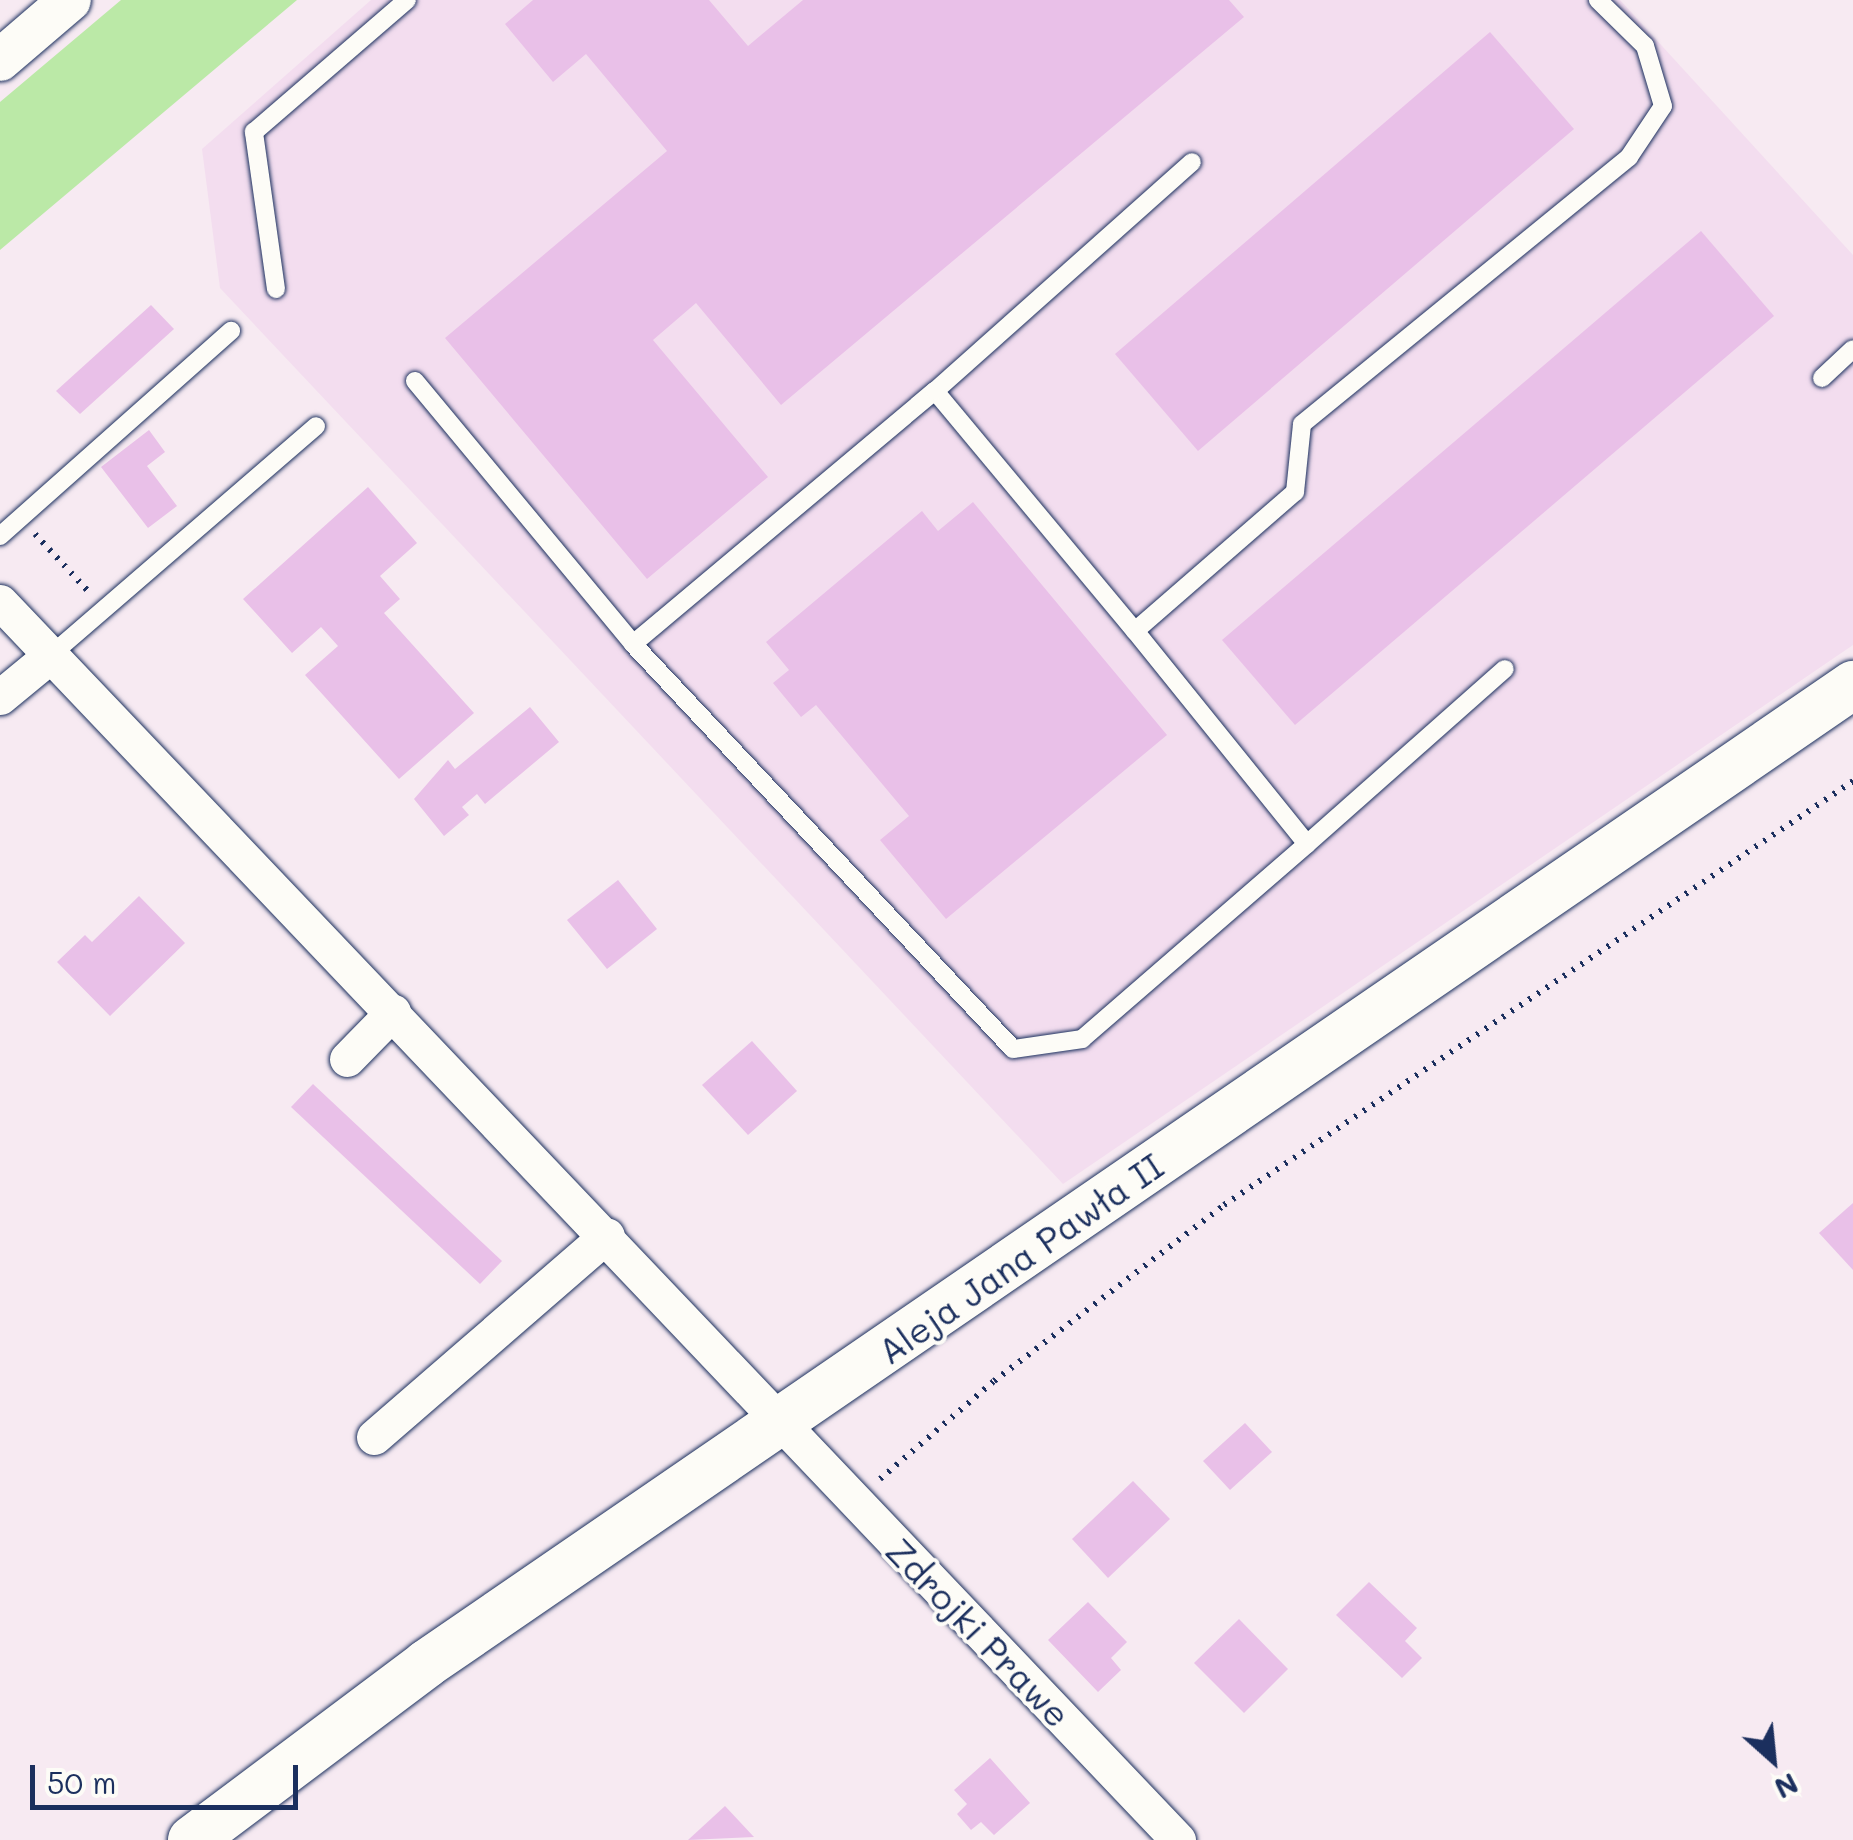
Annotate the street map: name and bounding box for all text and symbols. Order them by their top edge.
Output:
street label: Aleja Jana Pawła II [870,1144,1170,1372]
street label: Zdrojki Prawe [878,1529,1080,1735]
north arrow [1723,1710,1823,1810]
scale bar [35,1745,302,1807]
text: 50 m [47,1762,117,1802]
text: N [1769,1766,1804,1808]

